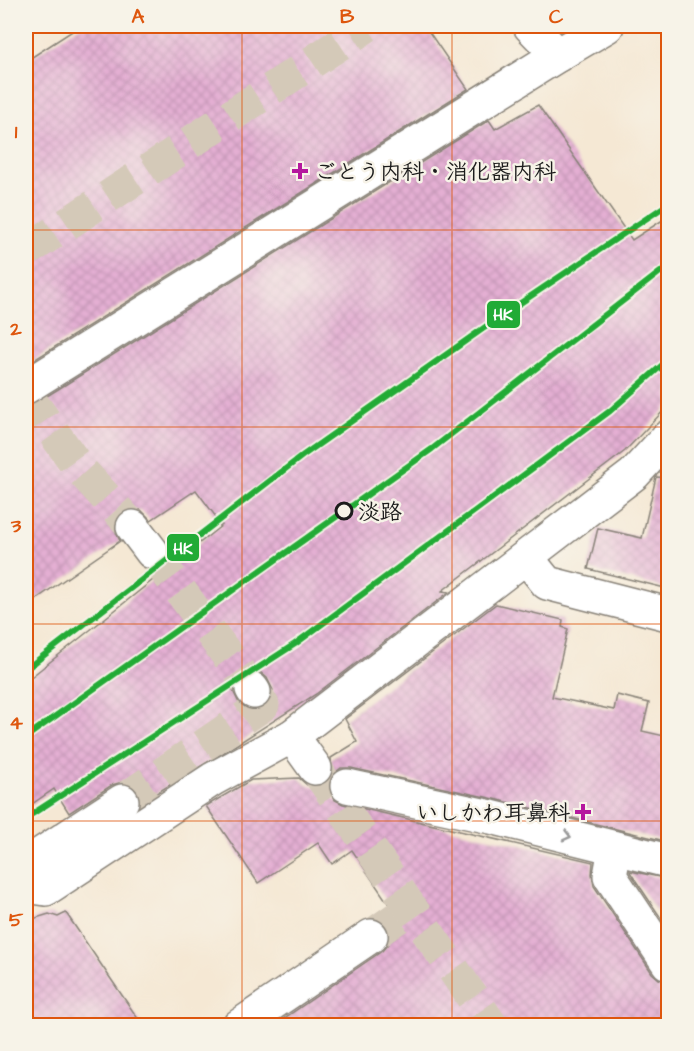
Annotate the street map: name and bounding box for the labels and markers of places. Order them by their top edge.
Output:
place label: ごとう内科・消化器内科 [314,157,556,188]
marker: ごとう内科・消化器内科 [291,162,309,180]
place label: 淡路 [358,497,402,528]
marker: 淡路 [335,502,353,520]
place label: いしかわ耳鼻科 [416,798,570,829]
marker: いしかわ耳鼻科 [574,803,592,821]

